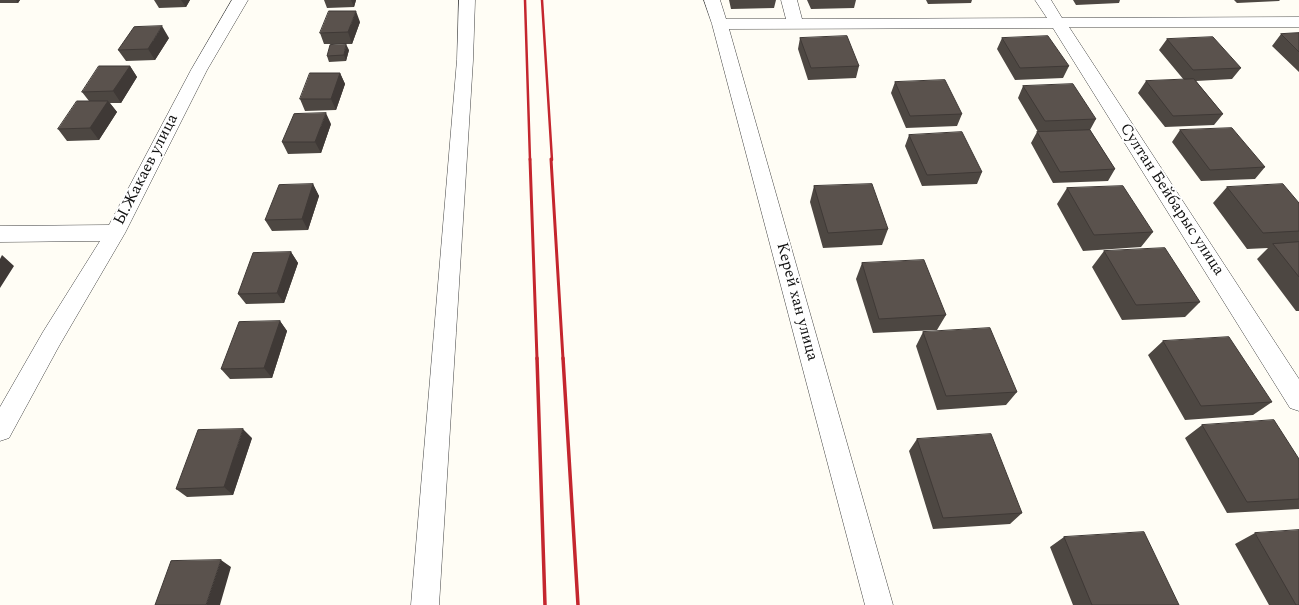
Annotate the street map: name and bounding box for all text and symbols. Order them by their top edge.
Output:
street label: Ы.Жакаев улица [111,111,183,229]
street label: Султан Бейбарыс улица [1115,120,1227,280]
street label: Керей хан улица [771,241,821,363]

